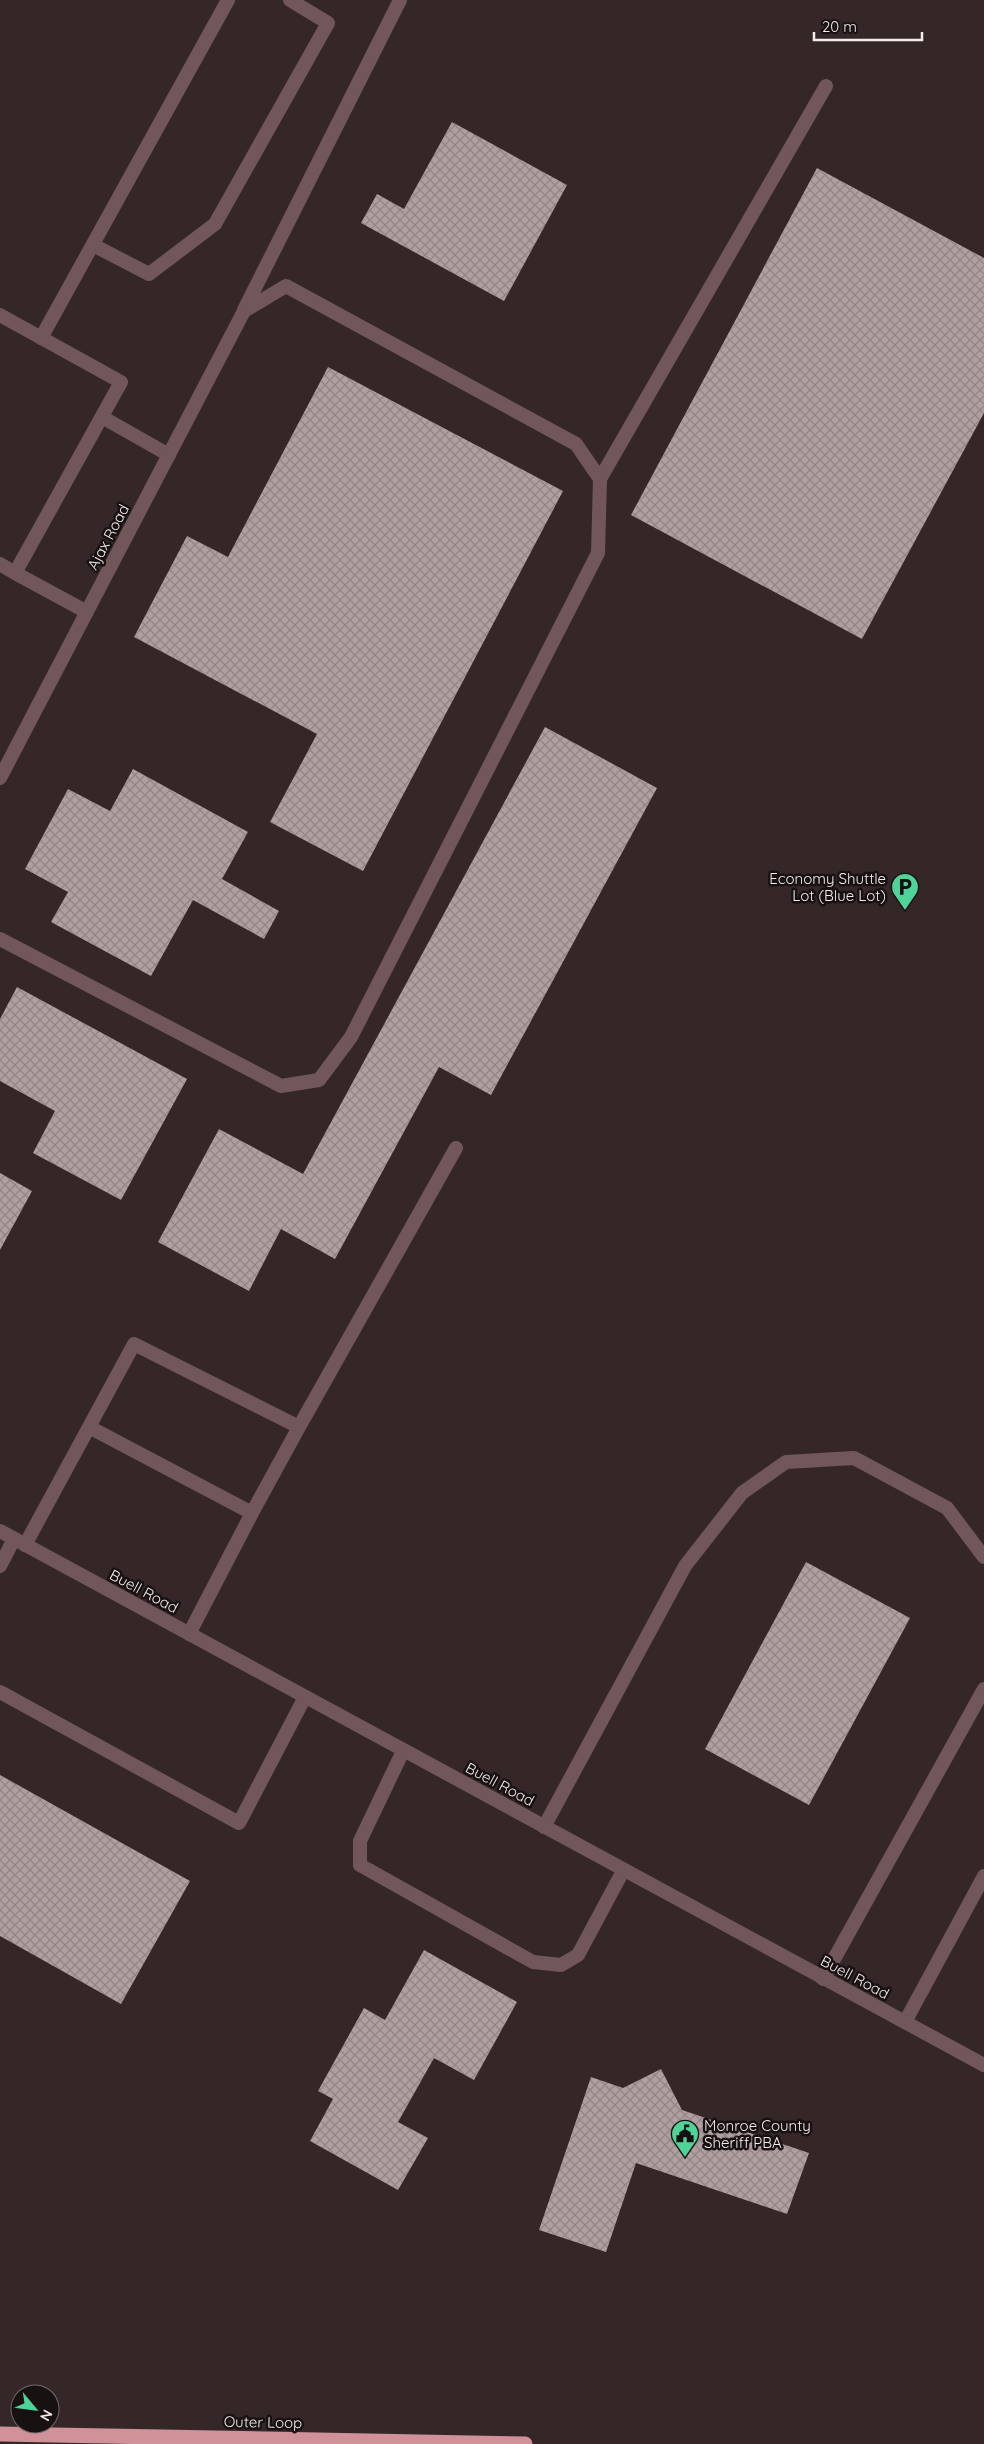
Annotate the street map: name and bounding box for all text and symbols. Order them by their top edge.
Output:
scale bar [814,10,922,42]
text: 20 m [822,17,857,36]
street label: Ajax Road [83,501,133,573]
place label: Economy Shuttle Lot (Blue Lot) [769,869,886,905]
parking icon: Economy Shuttle Lot (Blue Lot) [890,872,920,911]
street label: Buell Road [106,1565,182,1617]
street label: Buell Road [462,1758,538,1810]
street label: Buell Road [817,1951,893,2003]
place label: Monroe County Sheriff PBA [704,2116,811,2152]
public building icon: Monroe County Sheriff PBA [670,2119,700,2158]
north arrow [10,2384,60,2434]
text: N [36,2406,57,2424]
street label: Outer Loop [224,2412,302,2432]

